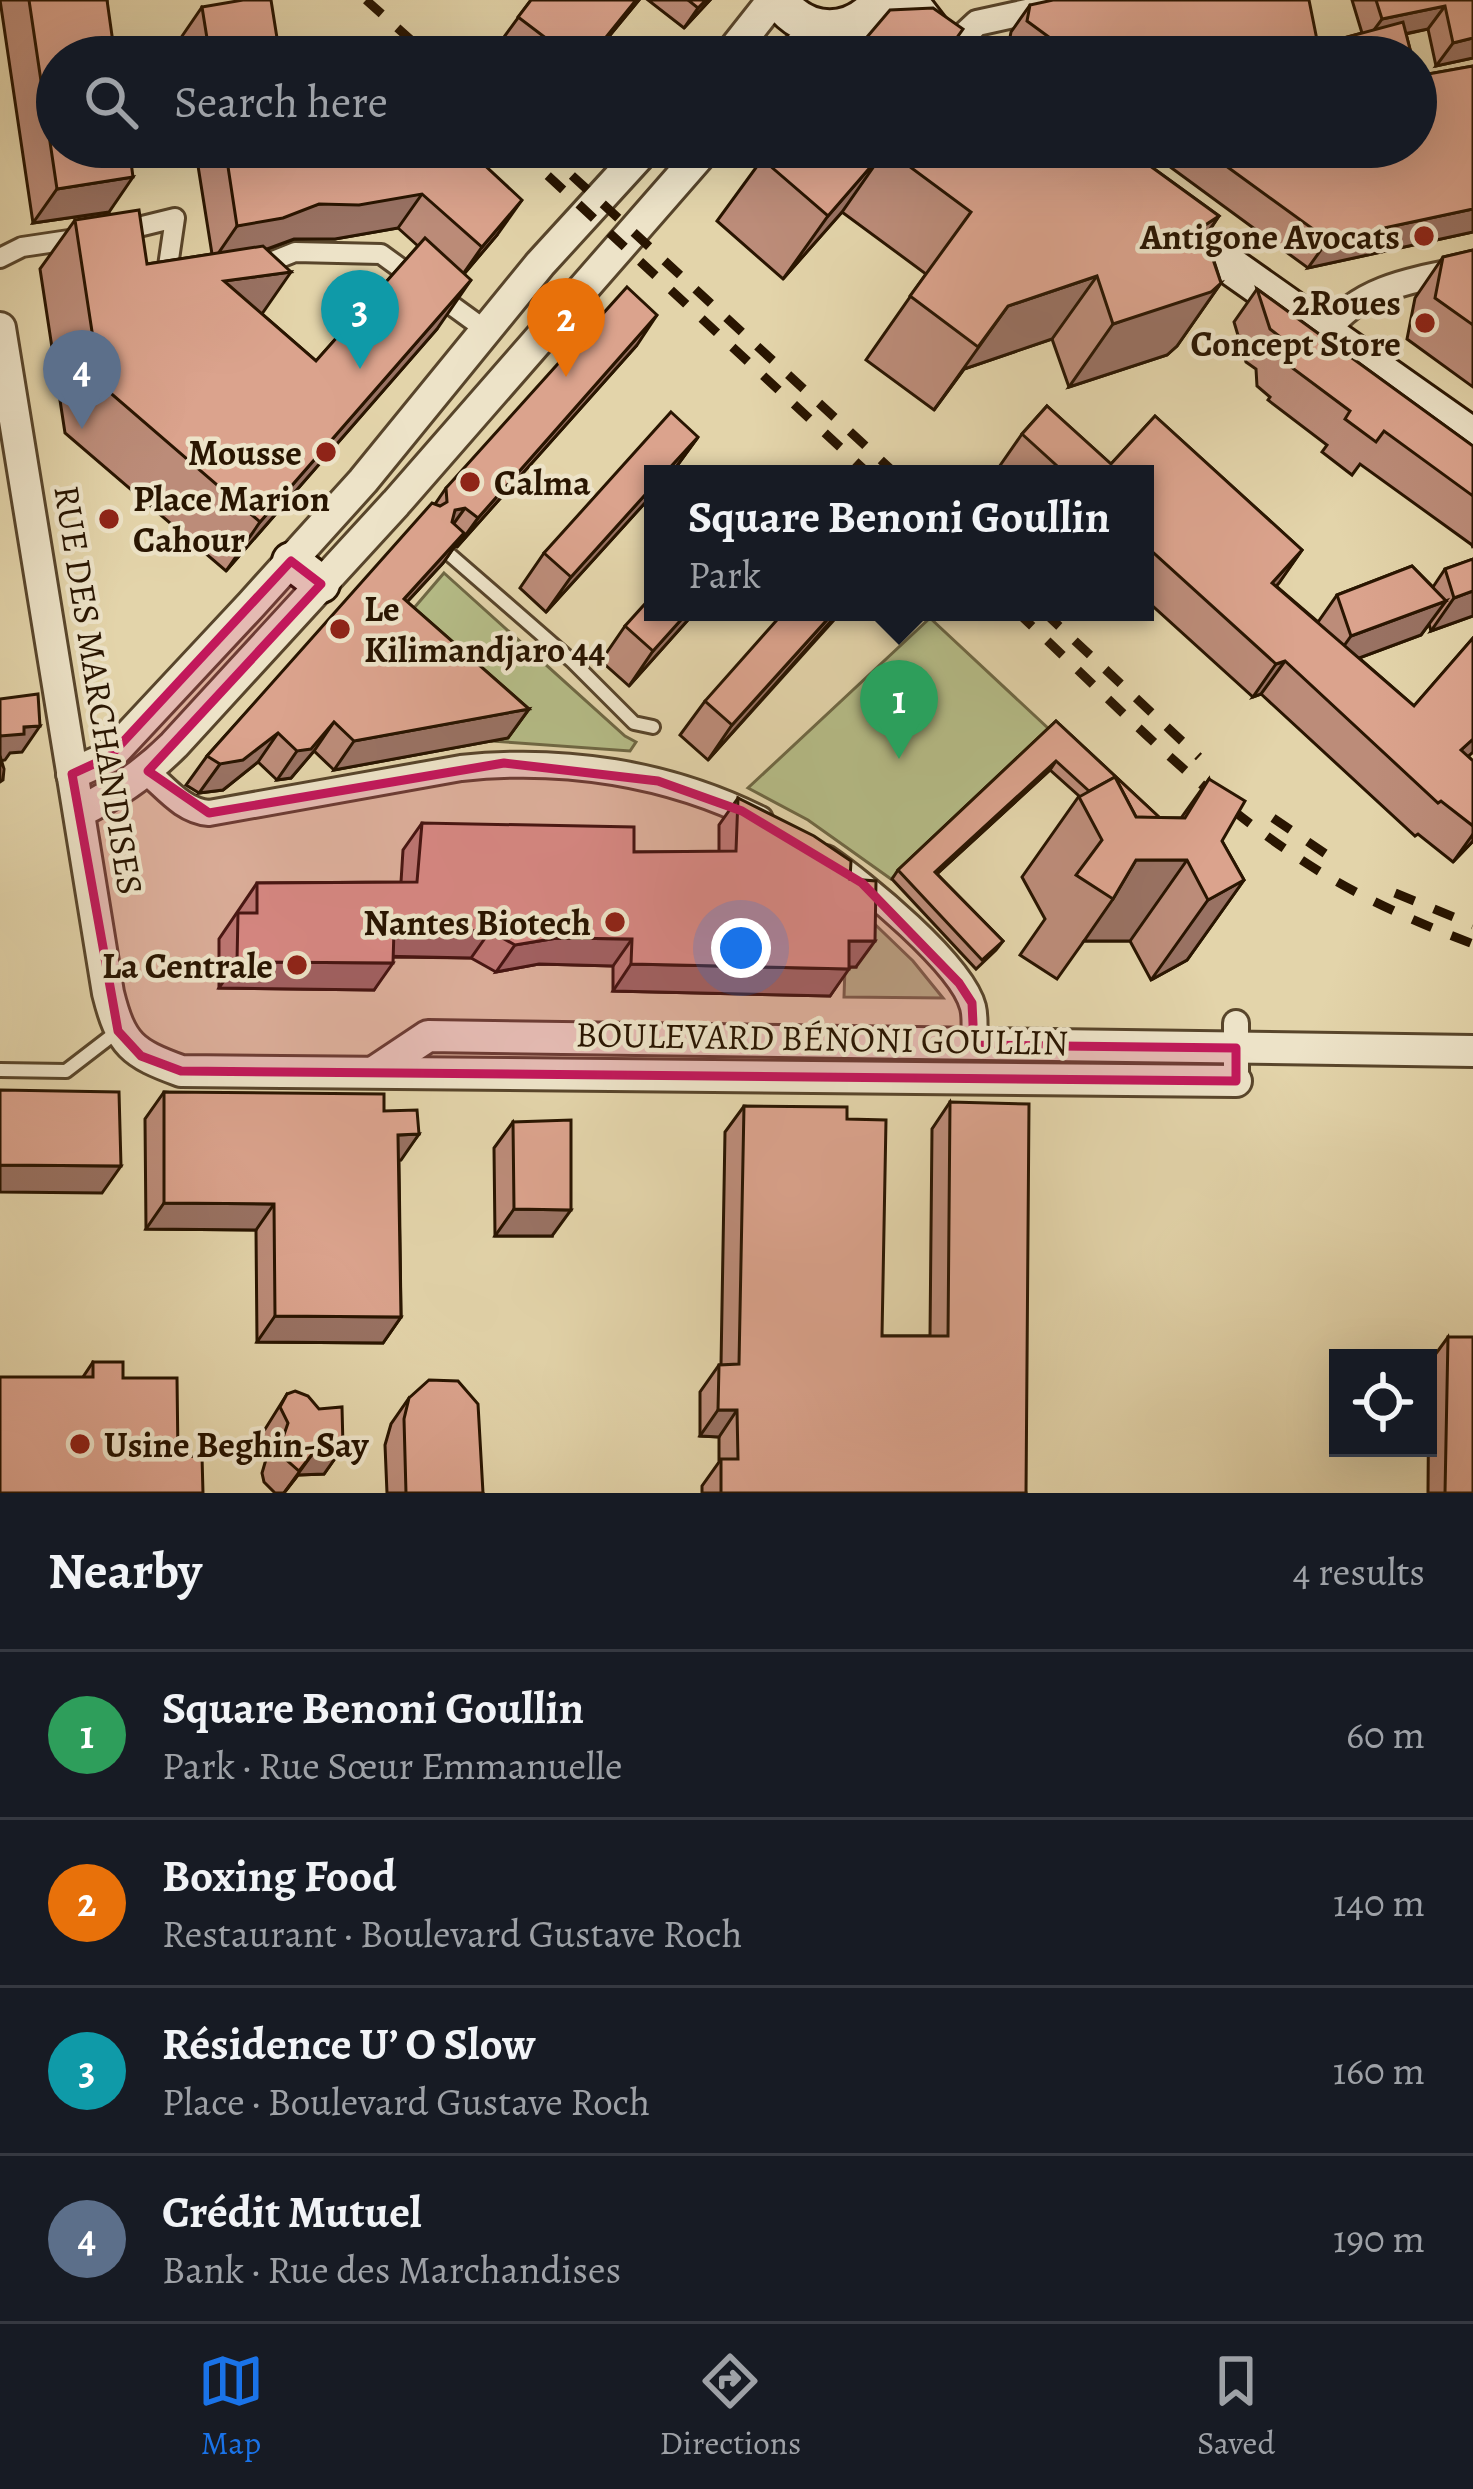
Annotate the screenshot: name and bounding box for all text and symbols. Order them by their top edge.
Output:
search box [36,36,1437,168]
icon: search [78,69,144,135]
text: Search here [174,71,388,133]
place label: Antigone Avocats [1139,212,1400,261]
marker: Antigone Avocats [1411,223,1437,249]
pin: 3 [321,270,399,369]
pin: 2 [527,278,605,377]
place label: 2Roues Concept Store [1190,278,1401,368]
marker: 2Roues Concept Store [1412,310,1438,336]
pin: 4 [43,330,121,429]
place label: Mousse [188,428,302,477]
marker: Mousse [313,439,339,465]
place label: Calma [494,458,591,507]
popup [644,465,1154,621]
marker: Calma [457,469,483,495]
place label: Place Marion Cahour [133,474,330,564]
street label: RUE DES MARCHANDISES [42,482,156,898]
text: Square Benoni Goullin [688,486,1110,548]
marker: Place Marion Cahour [96,506,122,532]
text: Park [688,548,761,601]
place label: Le Kilimandjaro 44 [364,584,606,674]
marker: Le Kilimandjaro 44 [327,616,353,642]
pin: 1 [860,660,938,759]
place label: Nantes Biotech [363,898,591,947]
marker: Nantes Biotech [602,909,628,935]
your location [711,918,771,978]
place label: La Centrale [102,941,273,990]
marker: La Centrale [284,952,310,978]
street label: BOULEVARD BÉNONI GOULLIN [575,1009,1069,1067]
map controls [1329,1349,1437,1457]
button: locate [1329,1349,1437,1457]
place label: Usine Beghin-Say [104,1420,370,1469]
marker: Usine Beghin-Say [67,1431,93,1457]
text: Nearby [48,1536,202,1606]
text: 4 results [1293,1545,1425,1598]
text: Square Benoni Goullin [162,1677,584,1739]
text: 1 [80,1708,94,1761]
text: 60 m [1346,1708,1425,1761]
text: Park · Rue Sœur Emmanuelle [162,1739,622,1792]
text: Boxing Food [162,1845,396,1907]
text: 2 [78,1876,96,1929]
text: 140 m [1333,1876,1425,1929]
text: Restaurant · Boulevard Gustave Roch [162,1907,742,1960]
text: Résidence U’ O Slow [162,2013,535,2075]
text: 3 [79,2044,95,2097]
text: 160 m [1333,2044,1425,2097]
text: Place · Boulevard Gustave Roch [162,2075,650,2128]
text: Crédit Mutuel [162,2181,422,2243]
text: 4 [78,2212,96,2265]
text: 190 m [1333,2212,1425,2265]
text: Bank · Rue des Marchandises [162,2243,621,2296]
tab: Map [198,2348,264,2465]
tab: Directions [660,2348,801,2465]
tab: Saved [1197,2348,1275,2465]

